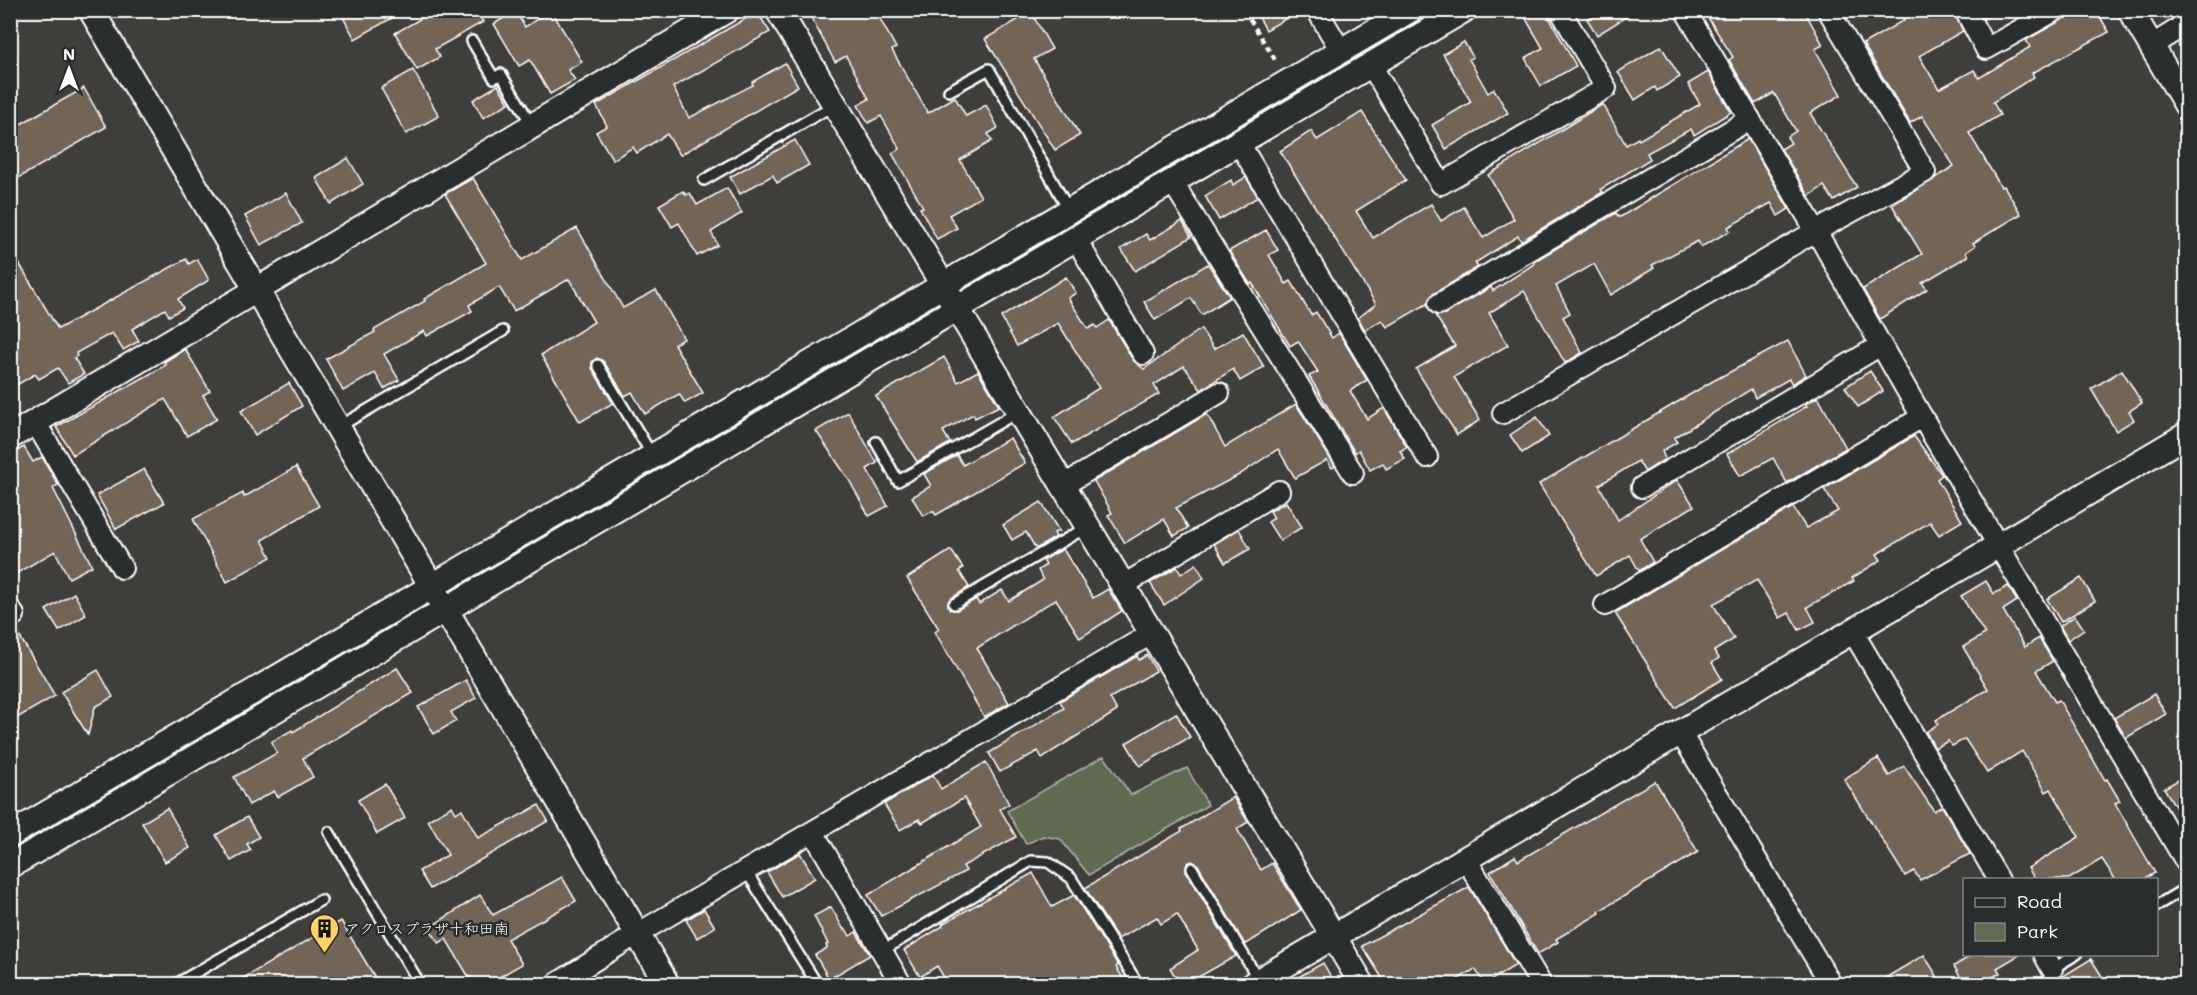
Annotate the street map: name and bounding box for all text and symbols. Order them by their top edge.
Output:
north arrow [39,39,99,99]
text: N [63,43,75,64]
legend [1963,878,2158,956]
text: Road [2017,889,2062,913]
building icon: アクロスプラザ十和田南 [308,912,340,954]
place label: アクロスプラザ十和田南 [345,918,509,938]
text: Park [2017,919,2058,943]

